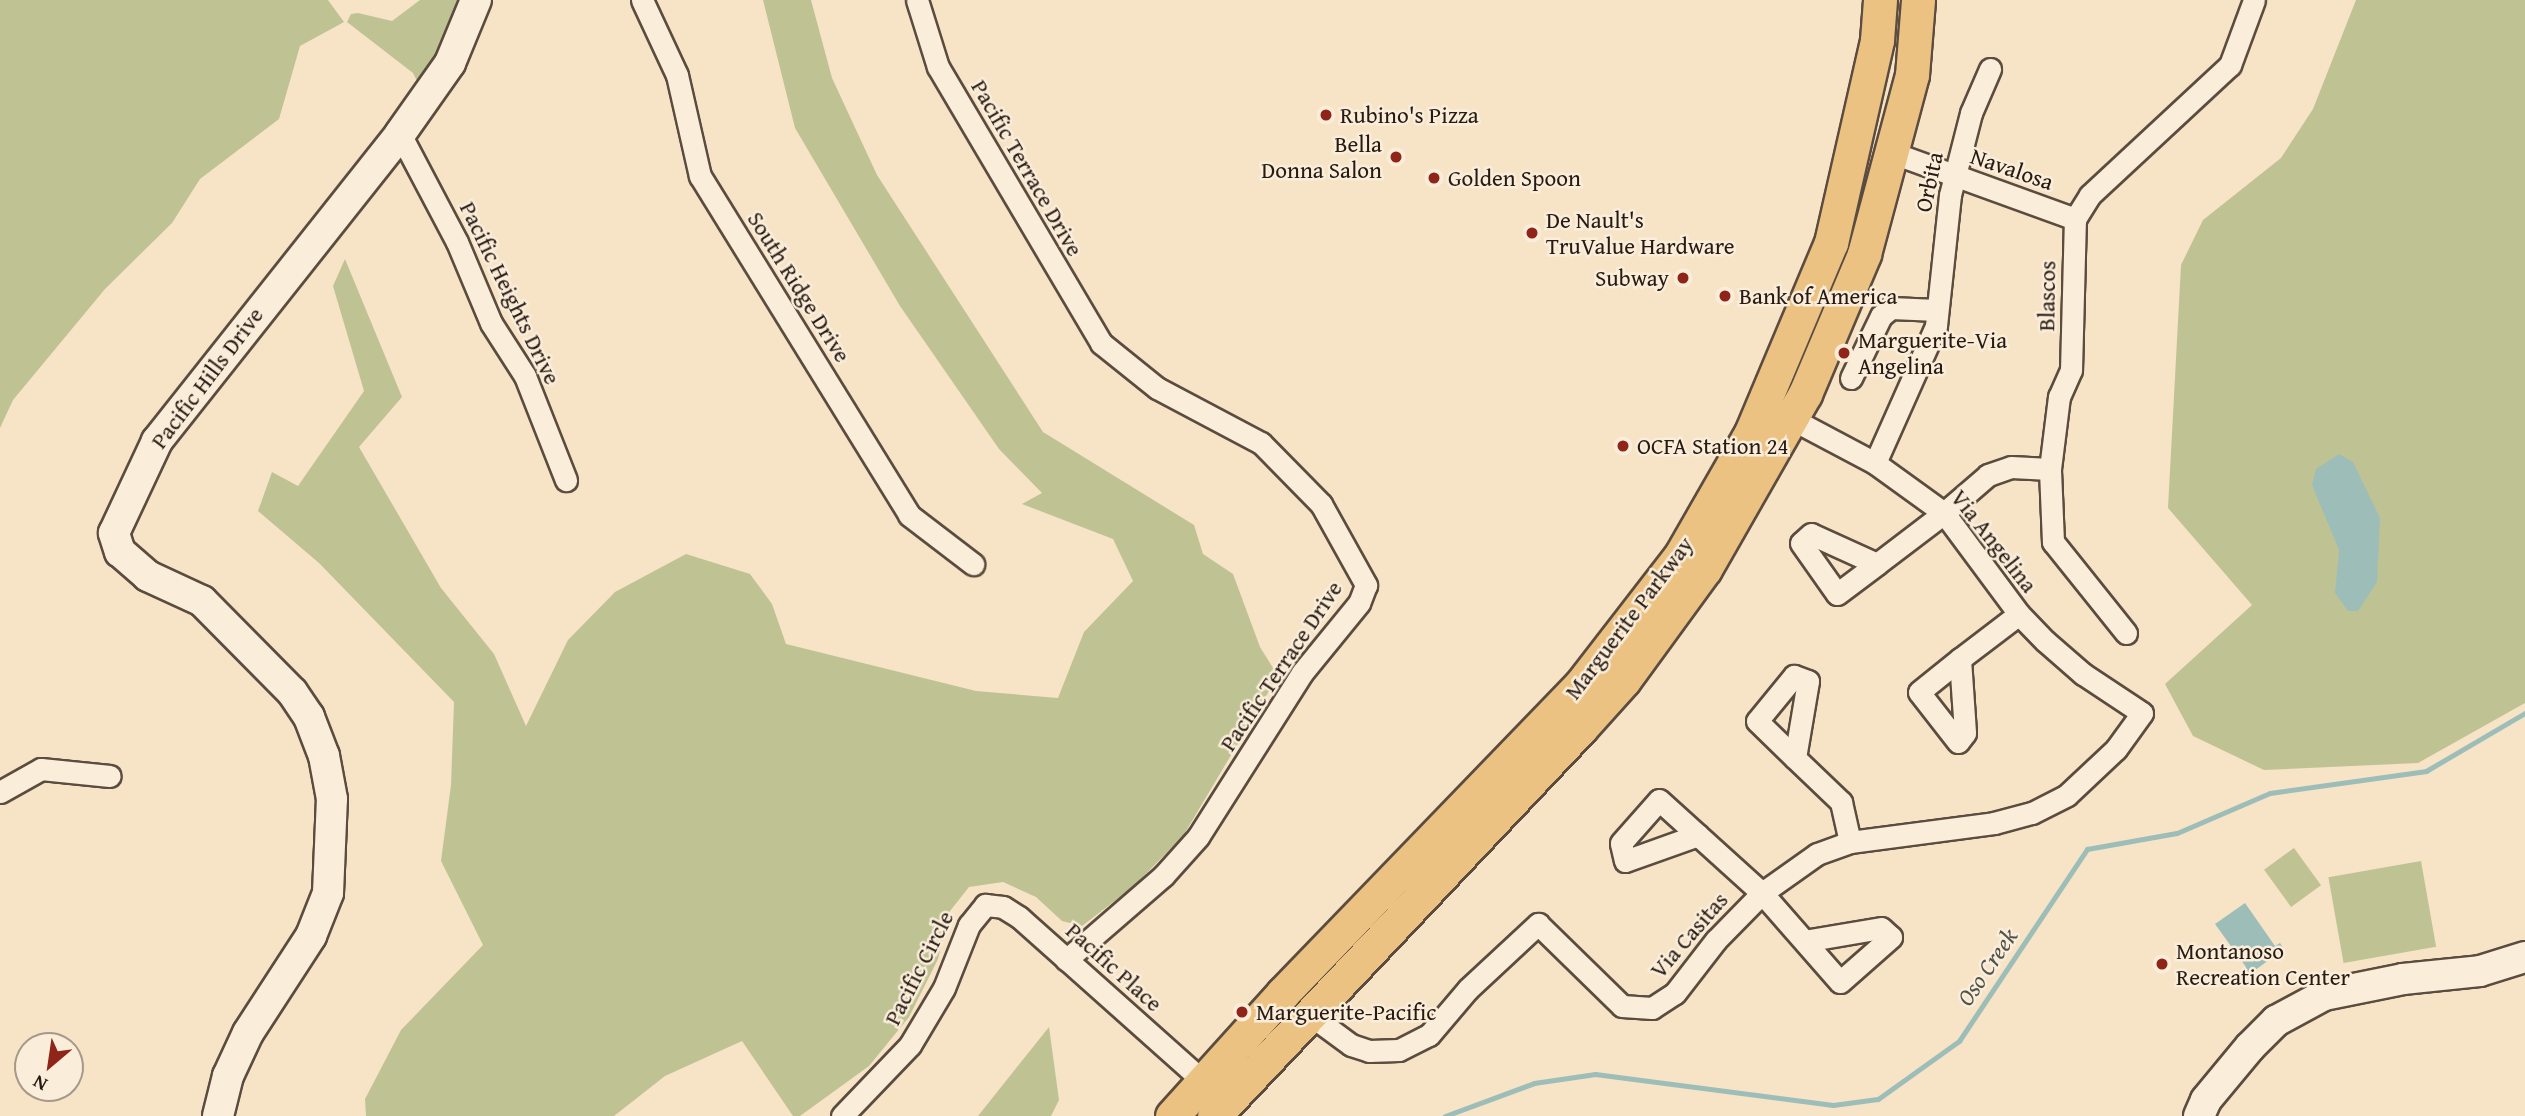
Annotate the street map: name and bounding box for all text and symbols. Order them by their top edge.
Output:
street label: Pacific Terrace Drive [965,75,1089,261]
place label: Rubino's Pizza [1340,101,1479,129]
marker: Rubino's Pizza [1318,107,1334,123]
place label: Bella Donna Salon [1261,130,1382,184]
street label: Navalosa [1967,142,2057,196]
marker: Bella Donna Salon [1388,149,1404,165]
street label: Orbita [1909,149,1949,215]
place label: Golden Spoon [1448,164,1581,192]
marker: Golden Spoon [1426,170,1442,186]
street label: Pacific Heights Drive [454,197,566,389]
place label: De Nault's TruValue Hardware [1546,206,1735,260]
street label: South Ridge Drive [742,207,856,367]
marker: De Nault's TruValue Hardware [1524,225,1540,241]
street label: Blascos [2033,260,2061,332]
place label: Subway [1595,264,1669,292]
marker: Subway [1675,270,1691,286]
place label: Bank of America [1739,282,1897,310]
marker: Bank of America [1717,288,1733,304]
street label: Pacific Hills Drive [145,302,269,454]
place label: Marguerite-Via Angelina [1858,326,2007,380]
marker: Marguerite-Via Angelina [1836,345,1852,361]
place label: OCFA Station 24 [1637,432,1789,460]
marker: OCFA Station 24 [1615,438,1631,454]
street label: Via Angelina [1945,484,2043,598]
street label: Marguerite Parkway [1559,531,1699,705]
street label: Pacific Terrace Drive [1214,576,1348,756]
street label: Via Casitas [1644,887,1734,983]
street label: Pacific Circle [879,906,959,1030]
street label: Pacific Place [1060,917,1168,1017]
water label: Oso Creek [1951,923,2023,1011]
place label: Montanoso Recreation Center [2176,937,2350,991]
marker: Montanoso Recreation Center [2154,956,2170,972]
place label: Marguerite-Pacific [1256,998,1437,1026]
marker: Marguerite-Pacific [1234,1004,1250,1020]
north arrow [14,1032,84,1102]
text: N [27,1068,52,1099]

